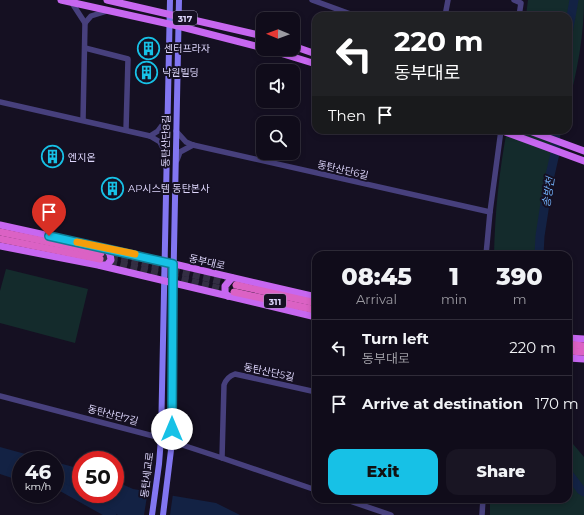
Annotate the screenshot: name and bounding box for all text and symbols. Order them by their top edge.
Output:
road number: 317 [173,11,197,25]
north arrow [256,12,300,56]
map controls [256,12,300,160]
text: 220 m [394,24,483,58]
icon: left [328,28,380,80]
building icon: 센터프라자 [136,35,162,61]
place label: 센터프라자 [164,42,211,55]
building icon: 낙원빌딩 [133,59,159,85]
text: 동부대로 [394,62,460,84]
button: sound [256,64,300,108]
place label: 낙원빌딩 [162,66,199,79]
icon: arrive [374,104,396,126]
text: Then [328,106,366,125]
street label: 동탄산단8길 [159,115,173,167]
button: search [256,116,300,160]
building icon: 엔지온 [40,144,66,170]
place label: 엔지온 [68,151,96,164]
street label: 동탄산단6길 [316,158,370,182]
water label: 송방천 [539,174,558,208]
building icon: AP시스템 동탄본사 [100,175,126,201]
place label: AP시스템 동탄본사 [128,182,210,195]
pin [32,195,66,236]
icon: arrive [38,201,60,223]
street label: 동부대로 [188,252,226,272]
text: 08:45 [341,262,412,291]
text: 1 [449,262,459,291]
text: 390 [496,262,543,291]
text: Arrival [356,291,397,307]
text: min [441,291,467,307]
text: m [513,291,526,307]
road number: 311 [264,294,286,308]
text: Turn left [362,329,429,348]
icon: left [328,337,350,359]
text: 220 m [509,338,556,357]
text: 동부대로 [362,350,410,366]
street label: 동탄산단5길 [242,360,296,384]
icon: arrive [328,393,350,415]
text: Arrive at destination [362,394,523,413]
text: 170 m [535,394,579,413]
street label: 동탄산단7길 [86,402,140,428]
position arrow [151,408,193,450]
button: Exit [328,449,438,495]
button: Share [446,449,556,495]
speed limit sign: 50 [72,451,124,503]
street label: 동탄세교로 [138,451,156,499]
text: 46 [25,460,51,484]
text: km/h [25,480,51,493]

